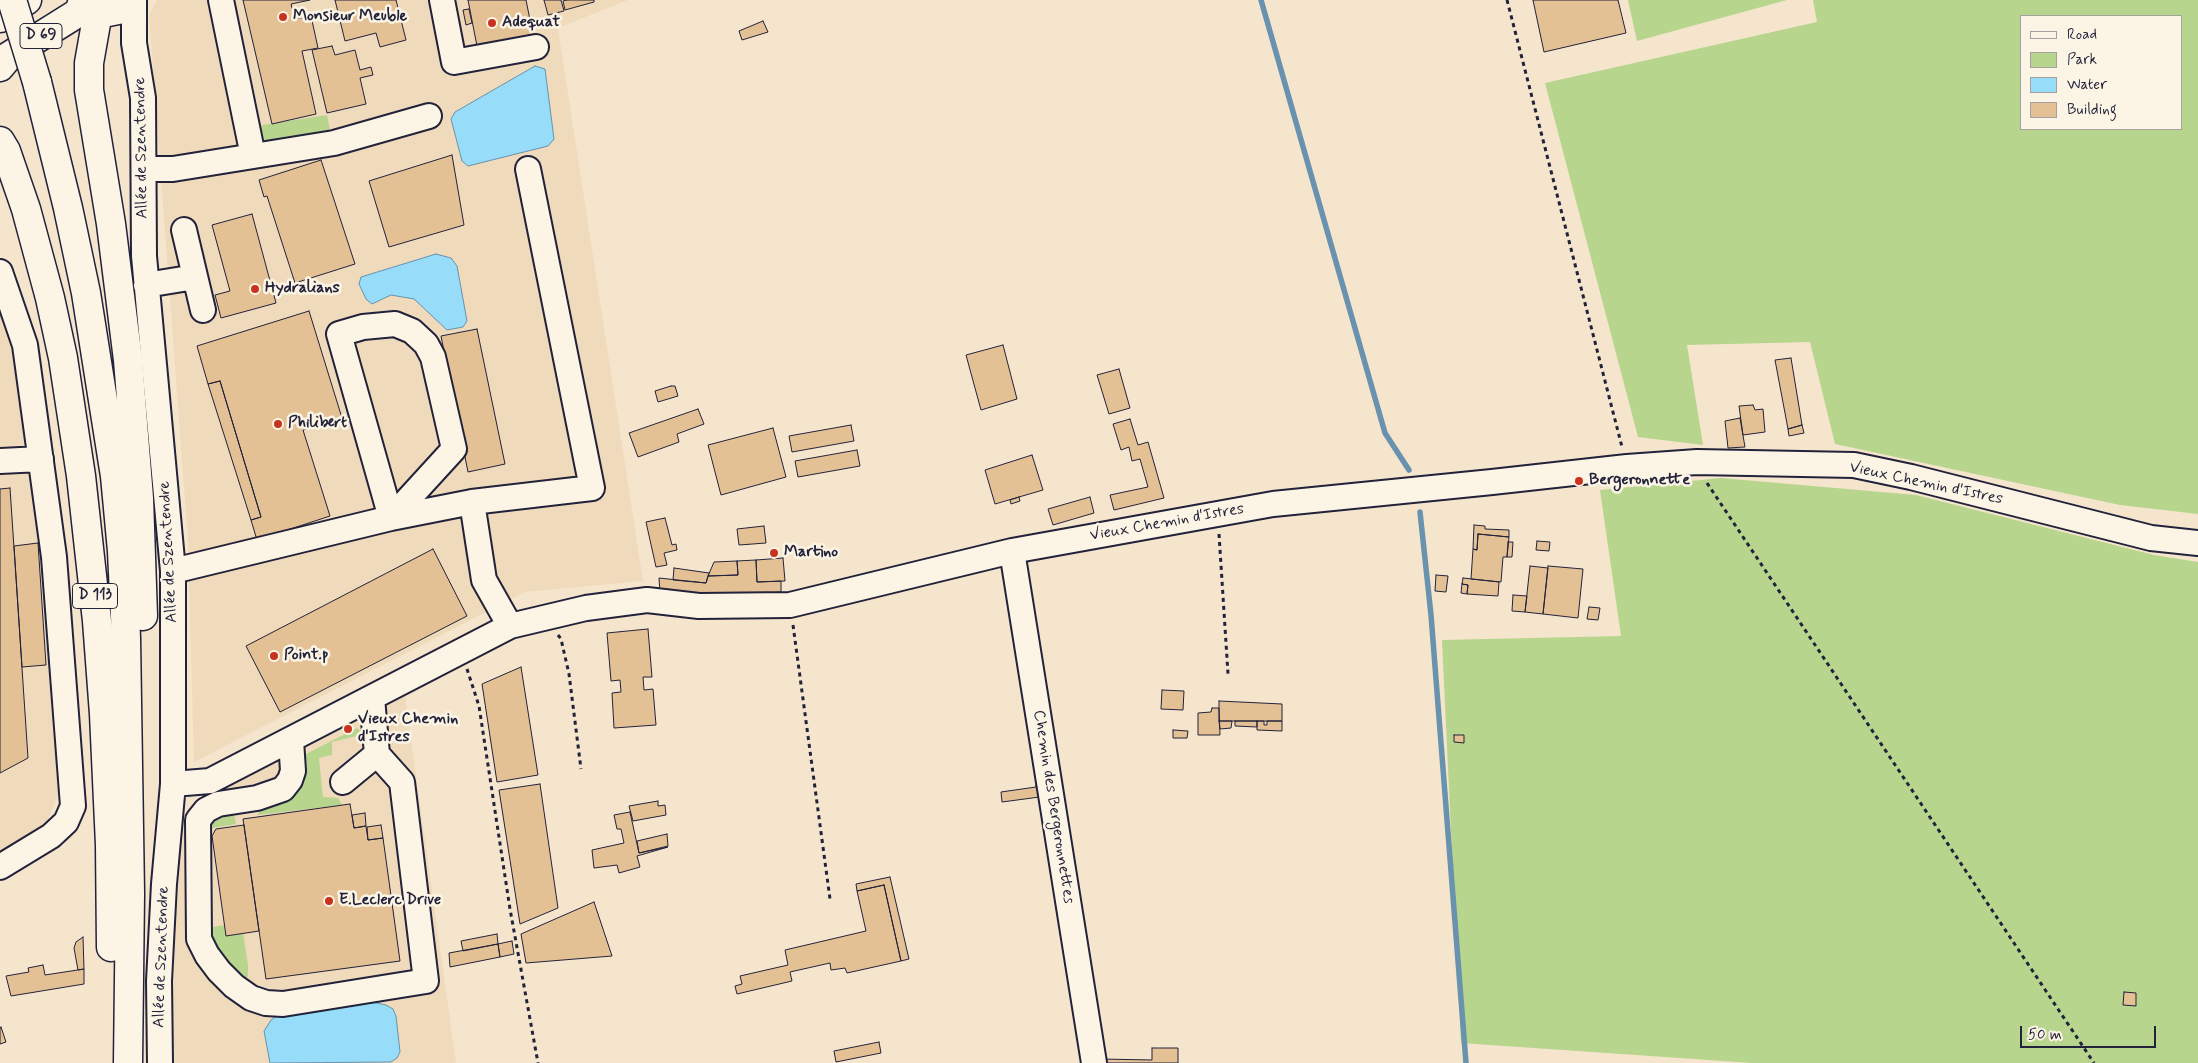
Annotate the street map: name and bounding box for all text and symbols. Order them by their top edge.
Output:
place label: Monsieur Meuble [293,7,407,27]
marker: Monsieur Meuble [277,11,289,23]
place label: Adequat [502,13,560,33]
legend [2020,15,2183,130]
marker: Adequat [486,17,498,29]
road number: D 69 [20,24,62,48]
text: Road [2067,25,2097,45]
text: Park [2067,50,2097,70]
text: Water [2067,75,2107,95]
street label: Allée de Szentendre [131,77,153,219]
text: Building [2067,100,2117,120]
place label: Hydralians [265,279,340,299]
marker: Hydralians [249,283,261,295]
place label: Philibert [288,414,347,434]
marker: Philibert [272,418,284,430]
street label: Vieux Chemin d'Istres [1848,458,2004,510]
place label: Bergeronnette [1589,471,1690,491]
marker: Bergeronnette [1573,475,1585,487]
street label: Allée de Szentendre [156,481,182,623]
street label: Vieux Chemin d'Istres [1088,500,1246,546]
place label: Martino [784,543,838,563]
marker: Martino [768,547,780,559]
road number: D 113 [72,584,118,608]
place label: Point.p [284,646,328,666]
marker: Point.p [268,650,280,662]
street label: Chemin des Bergeronnettes [1028,709,1078,905]
place label: Vieux Chemin d'Istres [358,710,458,748]
marker: Vieux Chemin d'Istres [342,723,354,735]
street label: Allée de Szentendre [150,886,174,1028]
place label: E.Leclerc Drive [339,891,441,911]
marker: E.Leclerc Drive [323,895,335,907]
scale bar [2023,1016,2159,1048]
text: 50 m [2028,1025,2062,1045]

